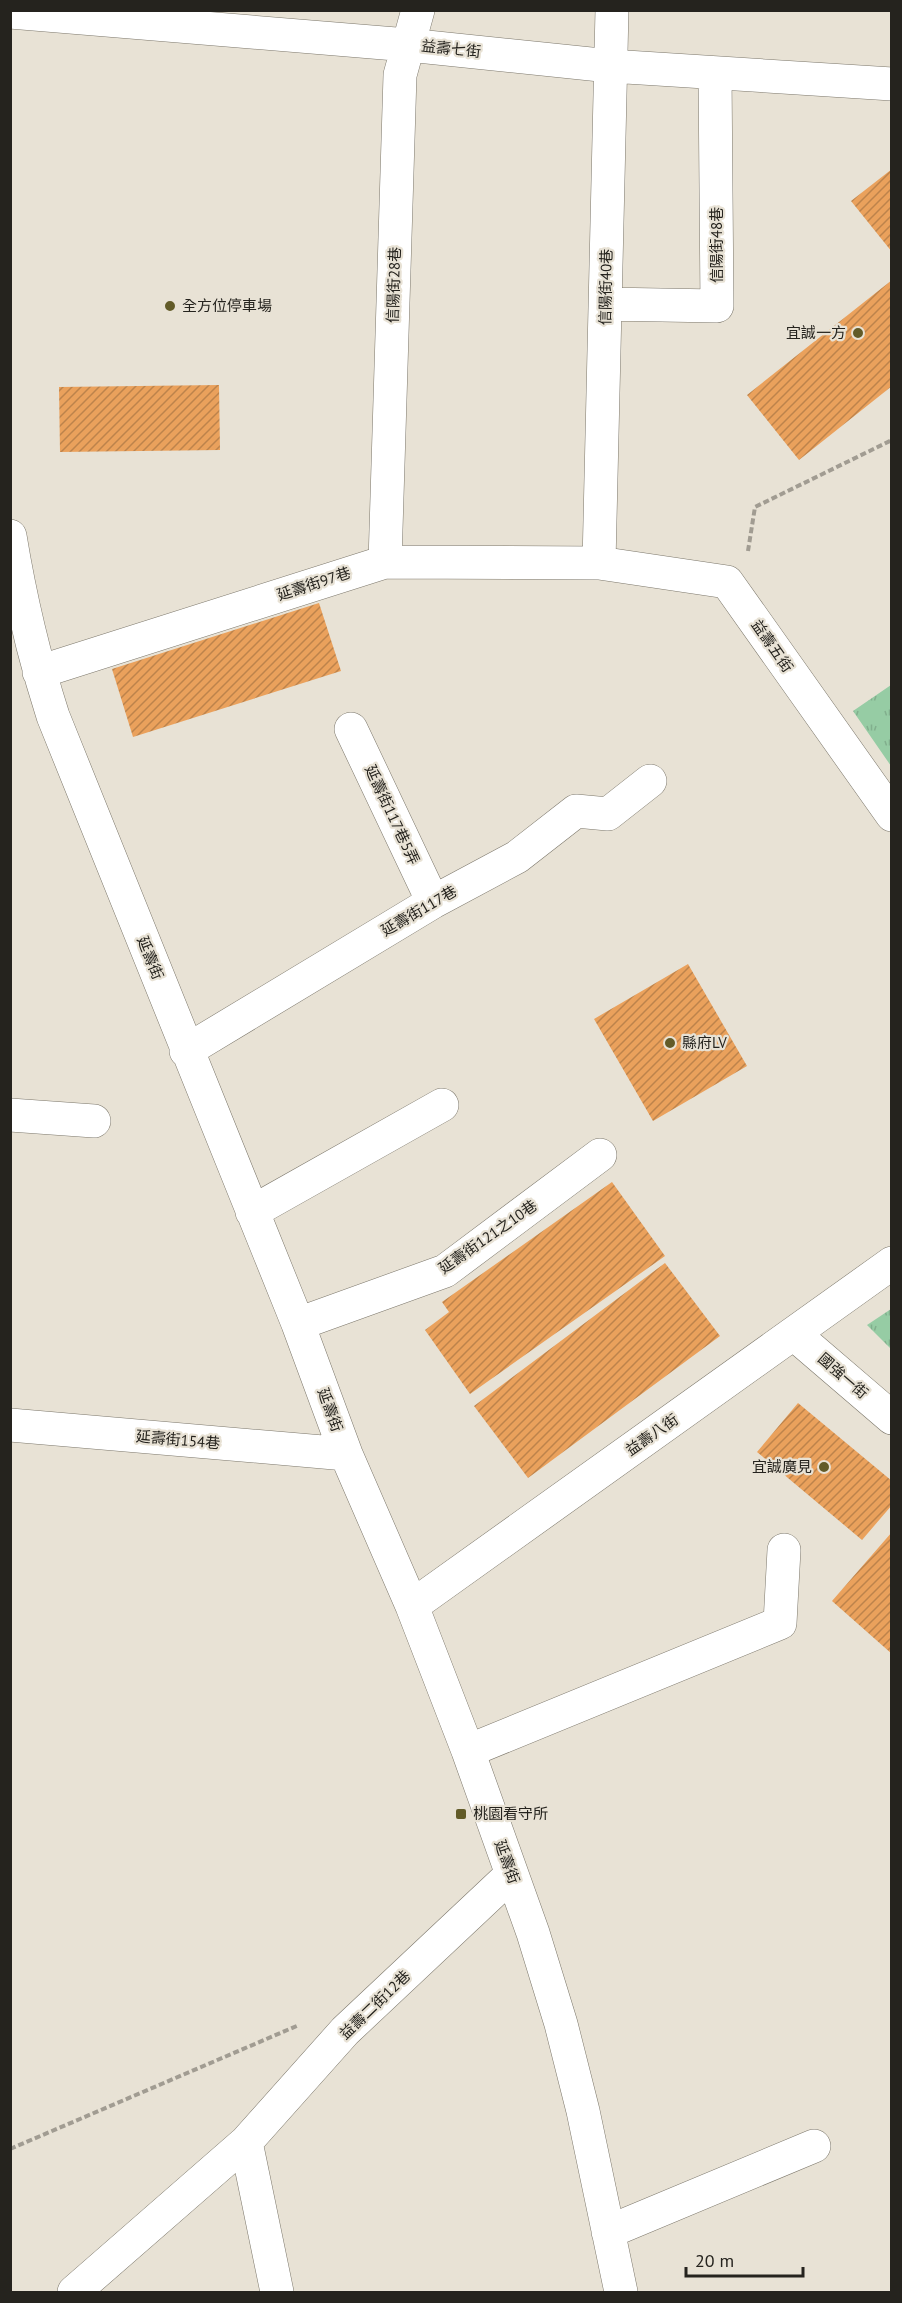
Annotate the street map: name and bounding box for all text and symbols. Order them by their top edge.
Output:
street label: 益壽七街 [420,36,482,61]
street label: 信陽街48巷 [707,207,726,283]
street label: 信陽街28巷 [383,246,404,323]
street label: 信陽街40巷 [595,249,616,325]
place label: 全方位停車場 [182,296,272,315]
marker: 全方位停車場 [163,299,177,313]
place label: 宜誠一方 [786,323,846,342]
marker: 宜誠一方 [851,326,865,340]
street label: 延壽街97巷 [275,563,353,604]
street label: 益壽五街 [747,616,797,676]
street label: 延壽街117巷5弄 [361,762,424,868]
street label: 延壽街117巷 [377,881,460,940]
street label: 延壽街 [133,933,168,982]
place label: 縣府LV [682,1033,727,1052]
marker: 縣府LV [663,1036,677,1050]
street label: 延壽街121之10巷 [435,1196,541,1278]
street label: 國強一街 [814,1349,872,1402]
street label: 延壽街 [314,1385,347,1434]
street label: 益壽八街 [622,1410,682,1460]
street label: 延壽街154巷 [135,1426,221,1453]
place label: 宜誠廣見 [752,1457,812,1476]
marker: 宜誠廣見 [817,1460,831,1474]
place label: 桃園看守所 [473,1804,548,1823]
marker: 桃園看守所 [454,1807,468,1821]
street label: 延壽街 [491,1837,524,1886]
street label: 益壽二街12巷 [335,1966,414,2043]
scale bar [686,2240,803,2278]
text: 20 m [695,2249,734,2272]

